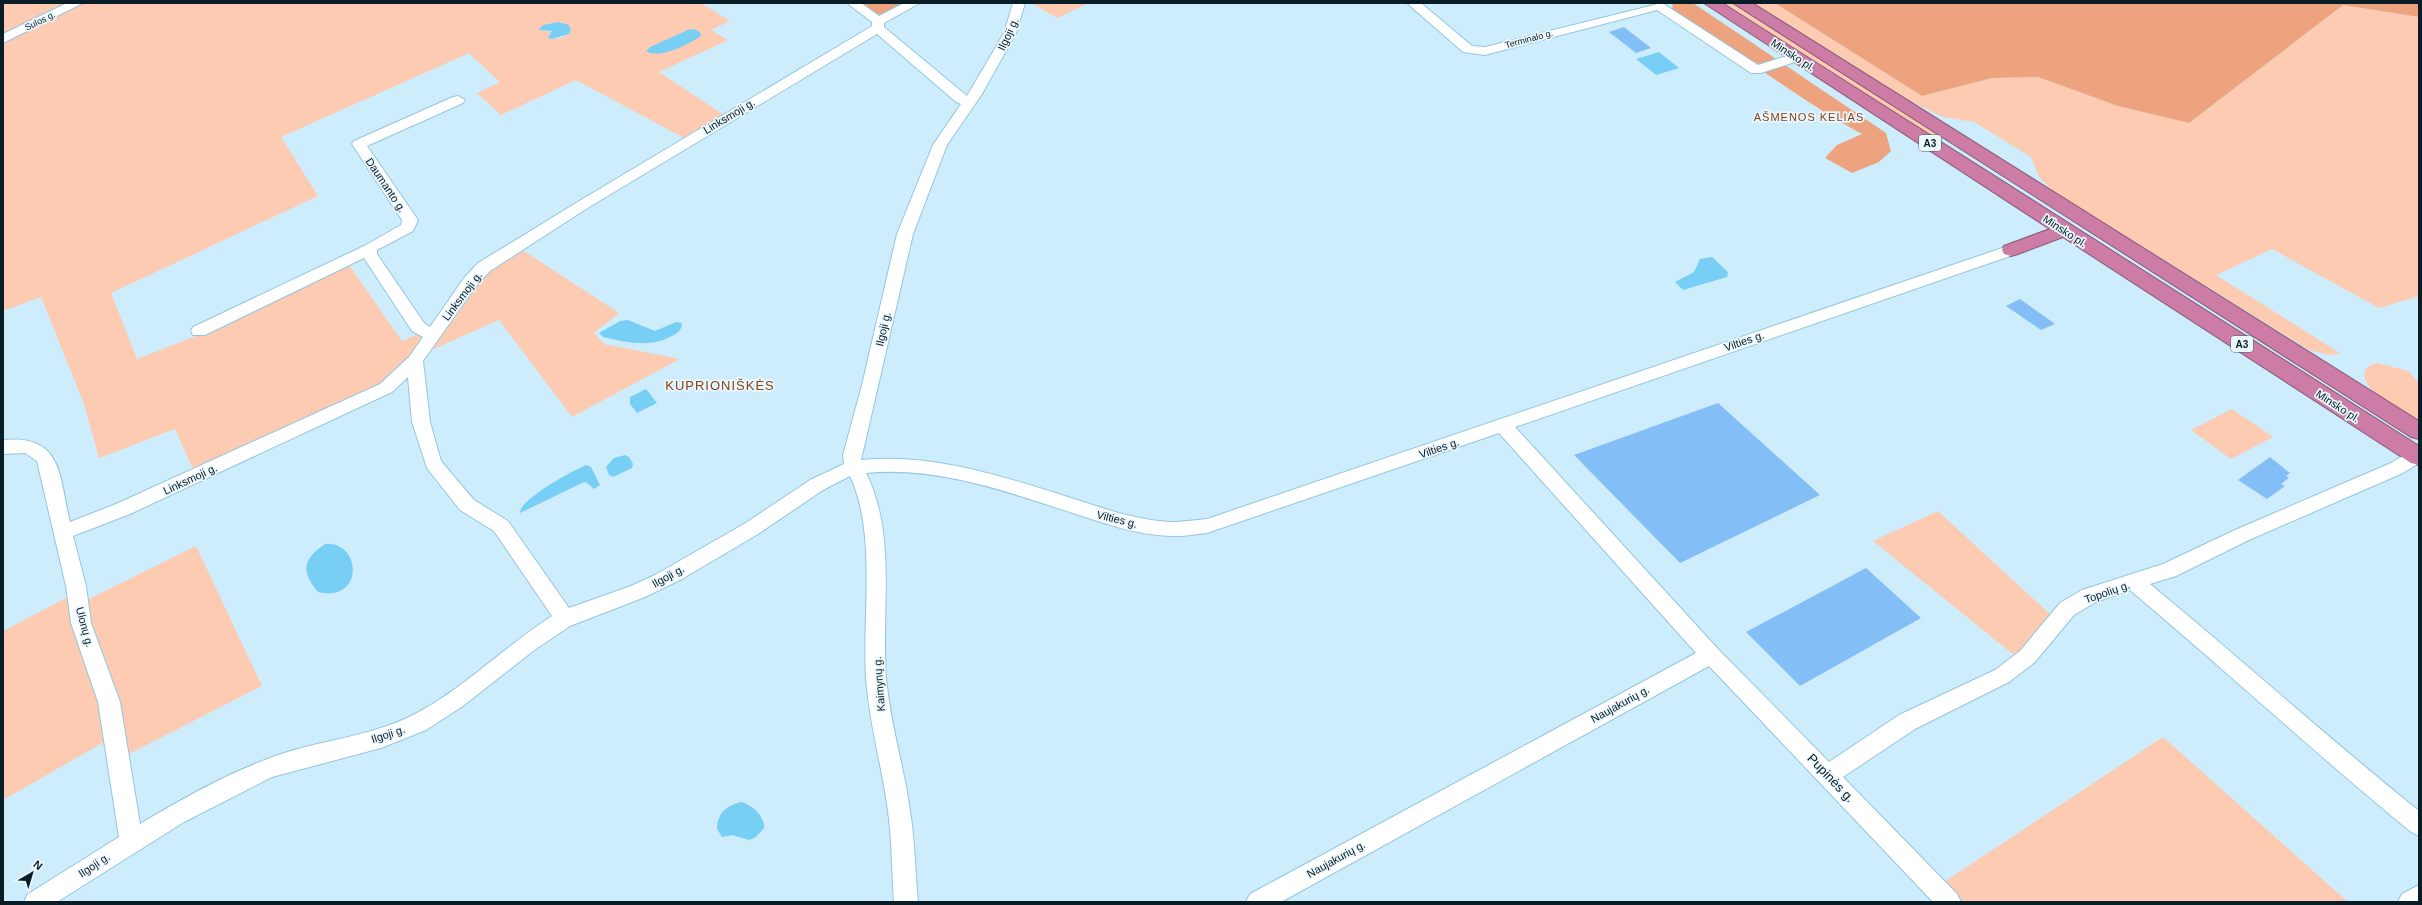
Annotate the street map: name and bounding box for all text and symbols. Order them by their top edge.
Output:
street label: Sulos g. [23,9,57,33]
street label: Ilgoji g. [995,16,1021,52]
street label: Terminalo g. [1504,28,1554,50]
street label: Minsko pl. [1769,36,1817,74]
street label: Linksmoji g. [701,96,757,136]
district label: AŠMENOS KELIAS [1754,111,1864,123]
road number: A3 [1919,135,1941,151]
street label: Daumanto g. [363,156,409,214]
street label: Minsko pl. [2041,212,2089,250]
street label: Linksmoji g. [440,269,484,323]
street label: Ilgoji g. [873,311,893,347]
street label: Vilties g. [1722,329,1766,353]
road number: A3 [2231,336,2253,352]
district label: KUPRIONIŠKĖS [665,378,775,393]
street label: Minsko pl. [2314,387,2362,425]
street label: Vilties g. [1417,436,1461,460]
street label: Linksmoji g. [161,461,219,497]
street label: Vilties g. [1095,508,1139,530]
street label: Ilgoji g. [650,562,686,590]
street label: Topolių g. [2083,579,2131,605]
street label: Ulonų g. [74,606,96,648]
street label: Kaimynų g. [871,656,887,712]
street label: Naujakurių g. [1589,683,1651,725]
street label: Ilgoji g. [370,723,406,745]
street label: Pupinės g. [1804,751,1858,805]
street label: Naujakurių g. [1305,838,1367,880]
street label: Ilgoji g. [76,850,112,880]
north arrow [12,853,52,893]
text: N [31,858,45,872]

